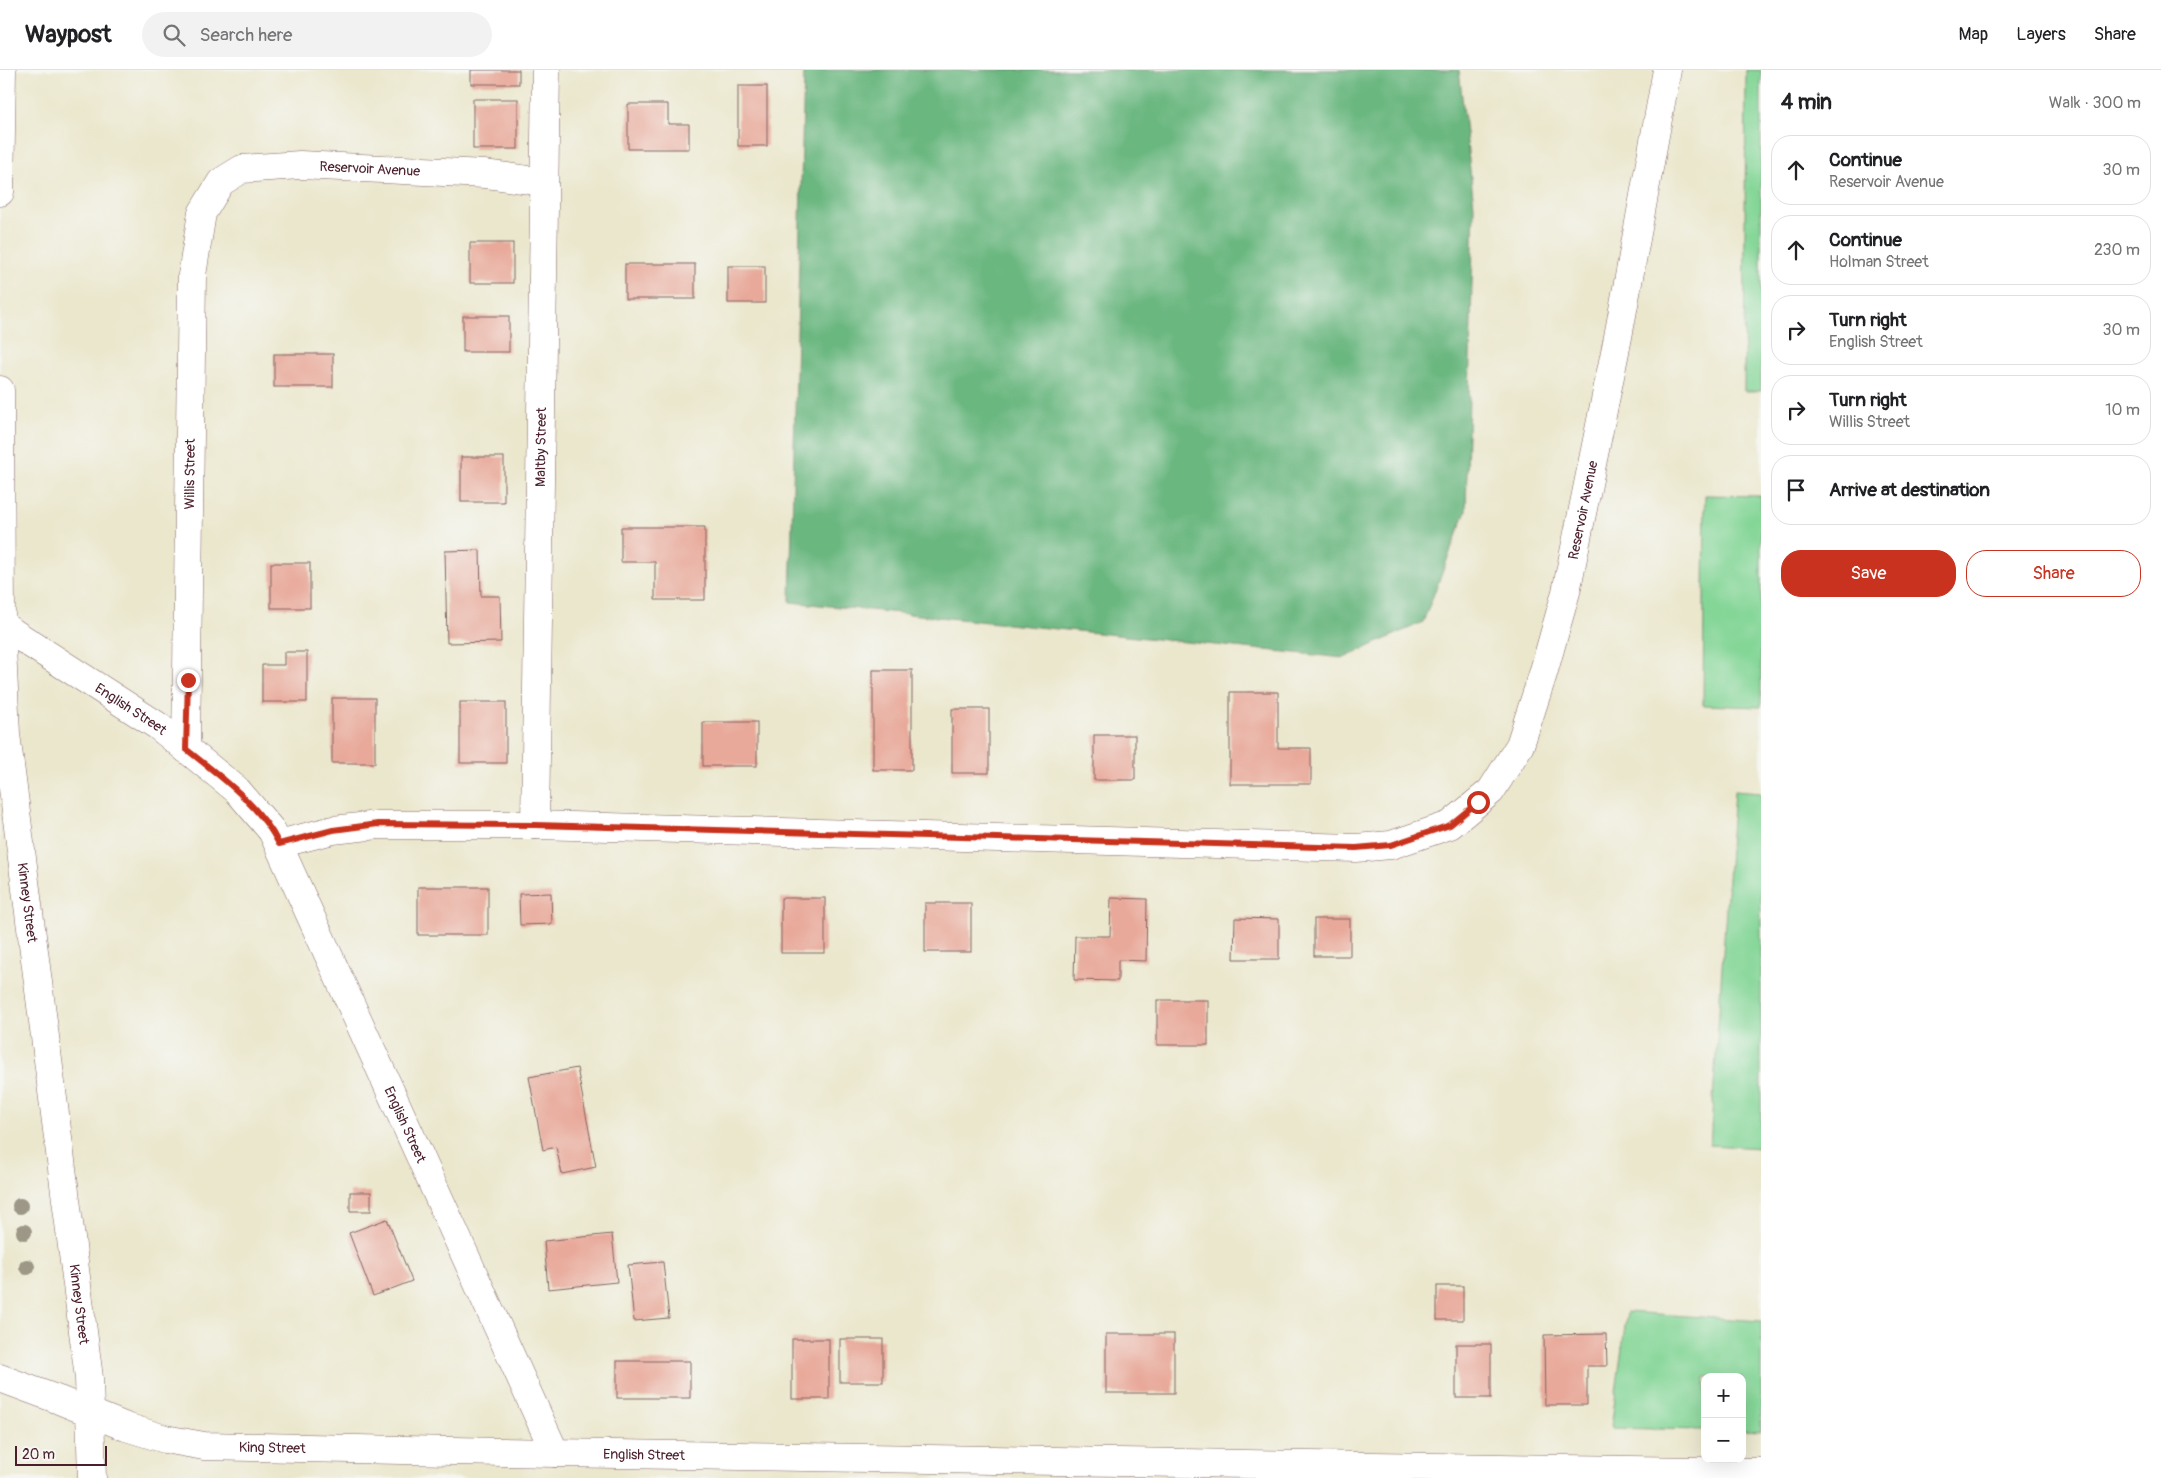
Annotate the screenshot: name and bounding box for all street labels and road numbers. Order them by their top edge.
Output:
street label: Reservoir Avenue [319,158,421,180]
street label: Maltby Street [532,407,550,487]
street label: Willis Street [181,438,199,510]
street label: Reservoir Avenue [1565,459,1602,561]
street label: English Street [92,680,170,739]
street label: Kinney Street [14,861,41,944]
street label: English Street [380,1084,430,1166]
street label: Kinney Street [65,1263,93,1346]
street label: King Street [239,1439,306,1457]
street label: English Street [603,1446,685,1464]

